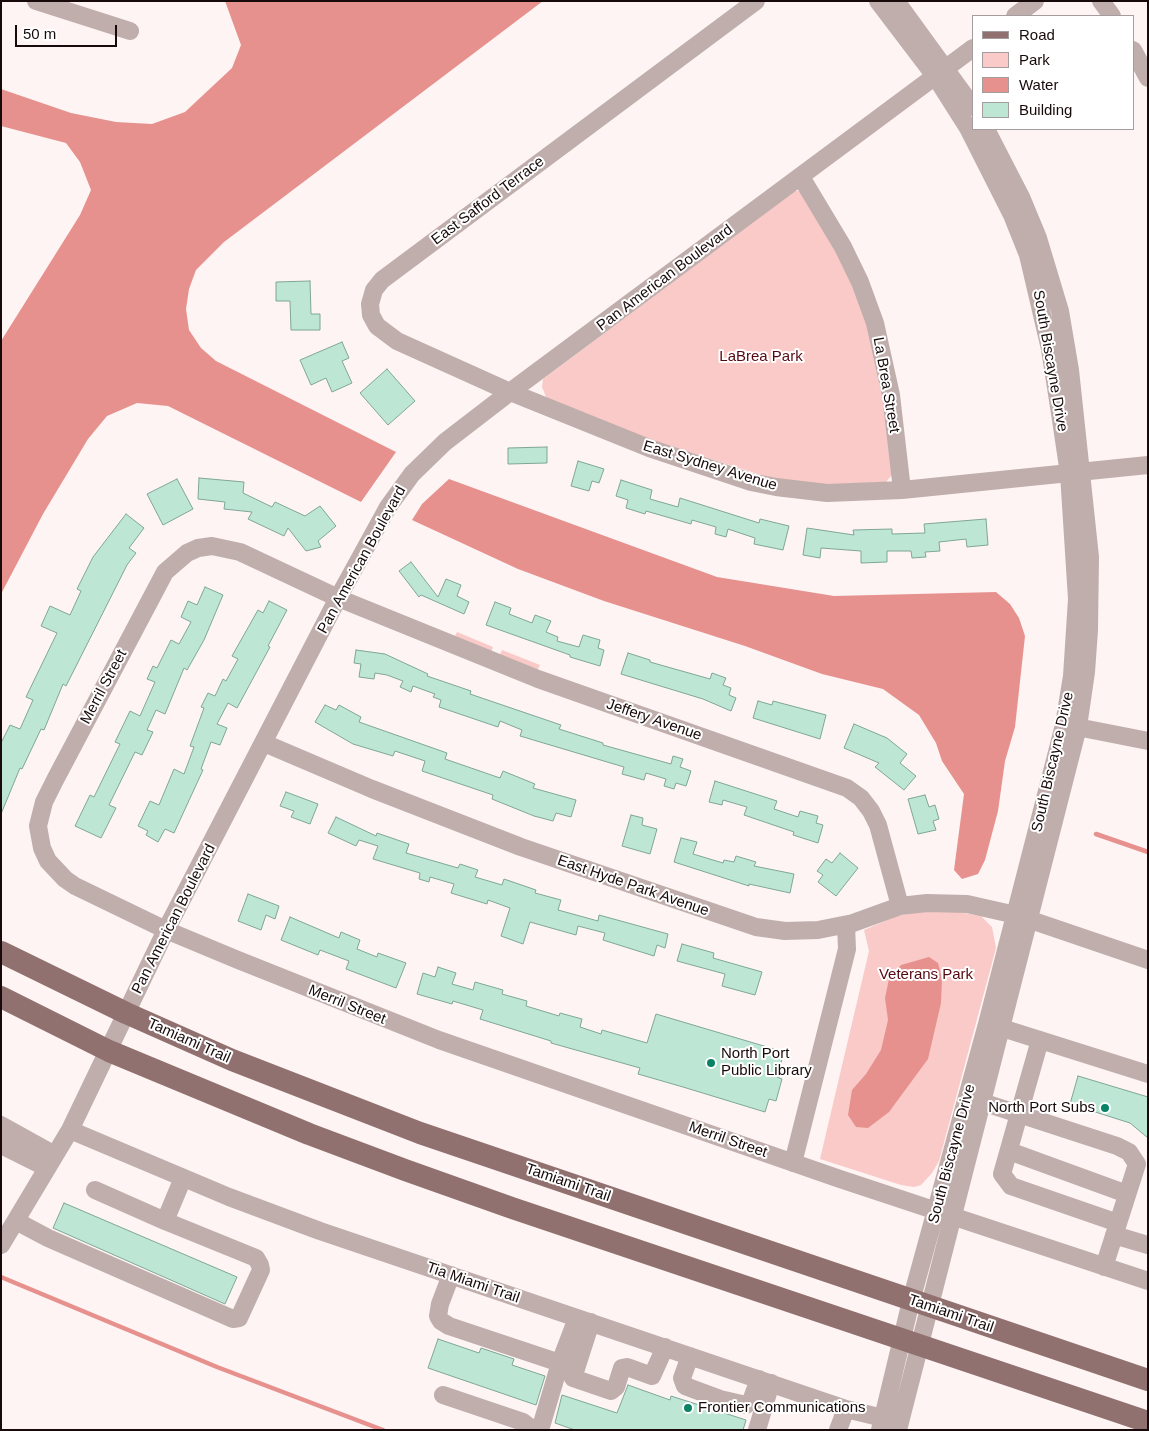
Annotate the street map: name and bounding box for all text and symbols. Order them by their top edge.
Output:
scale bar [18,15,120,47]
legend [972,15,1134,130]
text: 50 m [23,25,56,42]
text: Road [1019,26,1055,43]
text: Park [1019,51,1050,68]
text: Water [1019,76,1058,93]
text: Building [1019,101,1072,118]
street label: East Safford Terrace [428,153,548,249]
street label: Pan American Boulevard [593,221,737,335]
street label: South Biscayne Drive [1029,289,1071,433]
street label: La Brea Street [869,336,903,434]
park label: LaBrea Park [719,348,803,366]
street label: East Sydney Avenue [641,437,779,495]
street label: Pan American Boulevard [314,483,410,637]
street label: Merril Street [77,647,131,727]
street label: South Biscayne Drive [1028,690,1078,834]
street label: Jeffery Avenue [604,695,704,745]
street label: Pan American Boulevard [128,841,220,997]
street label: East Hyde Park Avenue [555,852,711,920]
park label: Veterans Park [879,966,973,984]
street label: Merril Street [306,981,388,1029]
street label: Tamiami Trail [145,1015,233,1067]
place label: North Port Public Library [721,1045,812,1080]
marker: North Port Public Library [705,1057,717,1069]
street label: South Biscayne Drive [925,1082,979,1226]
place label: North Port Subs [988,1099,1095,1117]
marker: North Port Subs [1099,1102,1111,1114]
street label: Merril Street [686,1118,770,1162]
street label: Tamiami Trail [523,1160,613,1206]
street label: Tia Miami Trail [424,1259,522,1307]
street label: Tamiami Trail [906,1291,996,1337]
place label: Frontier Communications [698,1399,866,1417]
marker: Frontier Communications [682,1402,694,1414]

